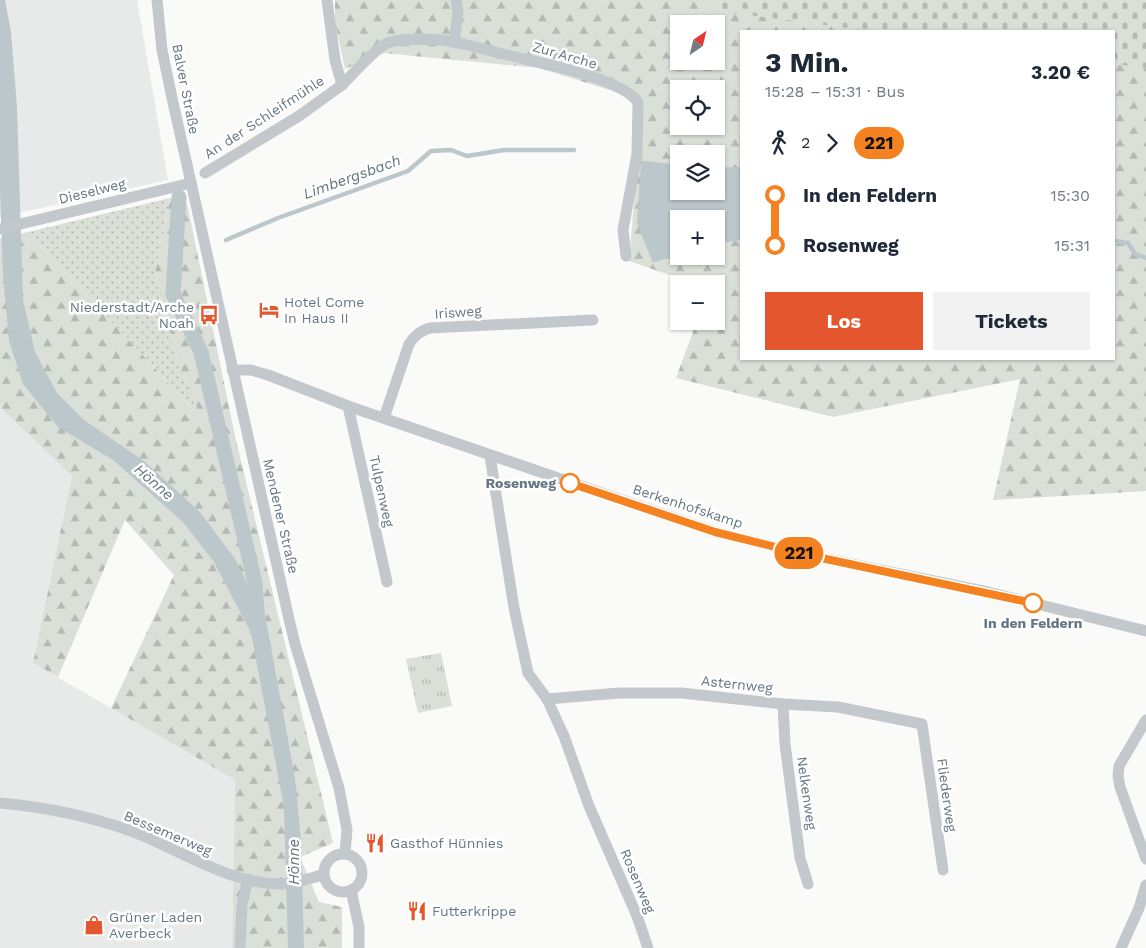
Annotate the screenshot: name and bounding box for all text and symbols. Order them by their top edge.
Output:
north arrow [670,15,725,70]
map controls [670,15,725,330]
street label: Zur Arche [531,38,599,72]
street label: Balver Straße [169,43,203,135]
text: 3 Min. [765,46,849,79]
text: 3.20 € [1031,61,1090,84]
street label: An der Schleifmühle [201,72,327,162]
button: locate [670,80,725,135]
text: 15:28 – 15:31 · Bus [765,82,905,101]
icon: walk [765,129,793,157]
icon: forward [818,129,846,157]
text: 221 [864,132,894,153]
text: 2 [801,133,810,152]
button: layers [670,145,725,200]
water label: Limbergsbach [301,151,403,203]
street label: Dieselweg [57,175,128,207]
text: In den Feldern [803,184,937,207]
text: 15:30 [1050,186,1090,205]
button: + [670,210,725,265]
text: Rosenweg [803,234,899,257]
text: 15:31 [1054,236,1090,255]
button: − [670,275,725,330]
button: Los [765,292,923,350]
button: Tickets [933,292,1090,350]
place label: Hotel Come In Haus II [284,294,364,326]
place label: Niederstadt/Arche Noah [70,299,194,331]
hotel icon: Hotel Come In Haus II [258,299,280,321]
street label: Irisweg [434,302,483,322]
bus stop icon: Niederstadt/Arche Noah [198,304,220,326]
street label: Tulpenweg [367,454,398,529]
street label: Mendener Straße [260,457,302,575]
water label: Hönne [131,460,177,504]
marker: Rosenweg [560,473,580,493]
place label: Rosenweg [486,475,556,491]
street label: Berkenhofskamp [631,481,745,531]
line badge: 221 [770,537,828,569]
text: 221 [784,542,814,563]
marker: In den Feldern [1023,593,1043,613]
place label: In den Feldern [984,615,1082,631]
street label: Asternweg [700,672,774,696]
street label: Nelkenweg [794,755,820,831]
street label: Fliederweg [934,757,960,833]
street label: Bessemerweg [122,807,215,859]
restaurant icon: Gasthof Hünnies [364,832,386,854]
place label: Gasthof Hünnies [390,835,503,851]
water label: Hönne [285,839,303,885]
street label: Rosenweg [617,846,659,916]
restaurant icon: Futterkrippe [406,900,428,922]
place label: Futterkrippe [432,903,516,919]
place label: Grüner Laden Averbeck [109,909,202,941]
shop icon: Grüner Laden Averbeck [83,914,105,936]

